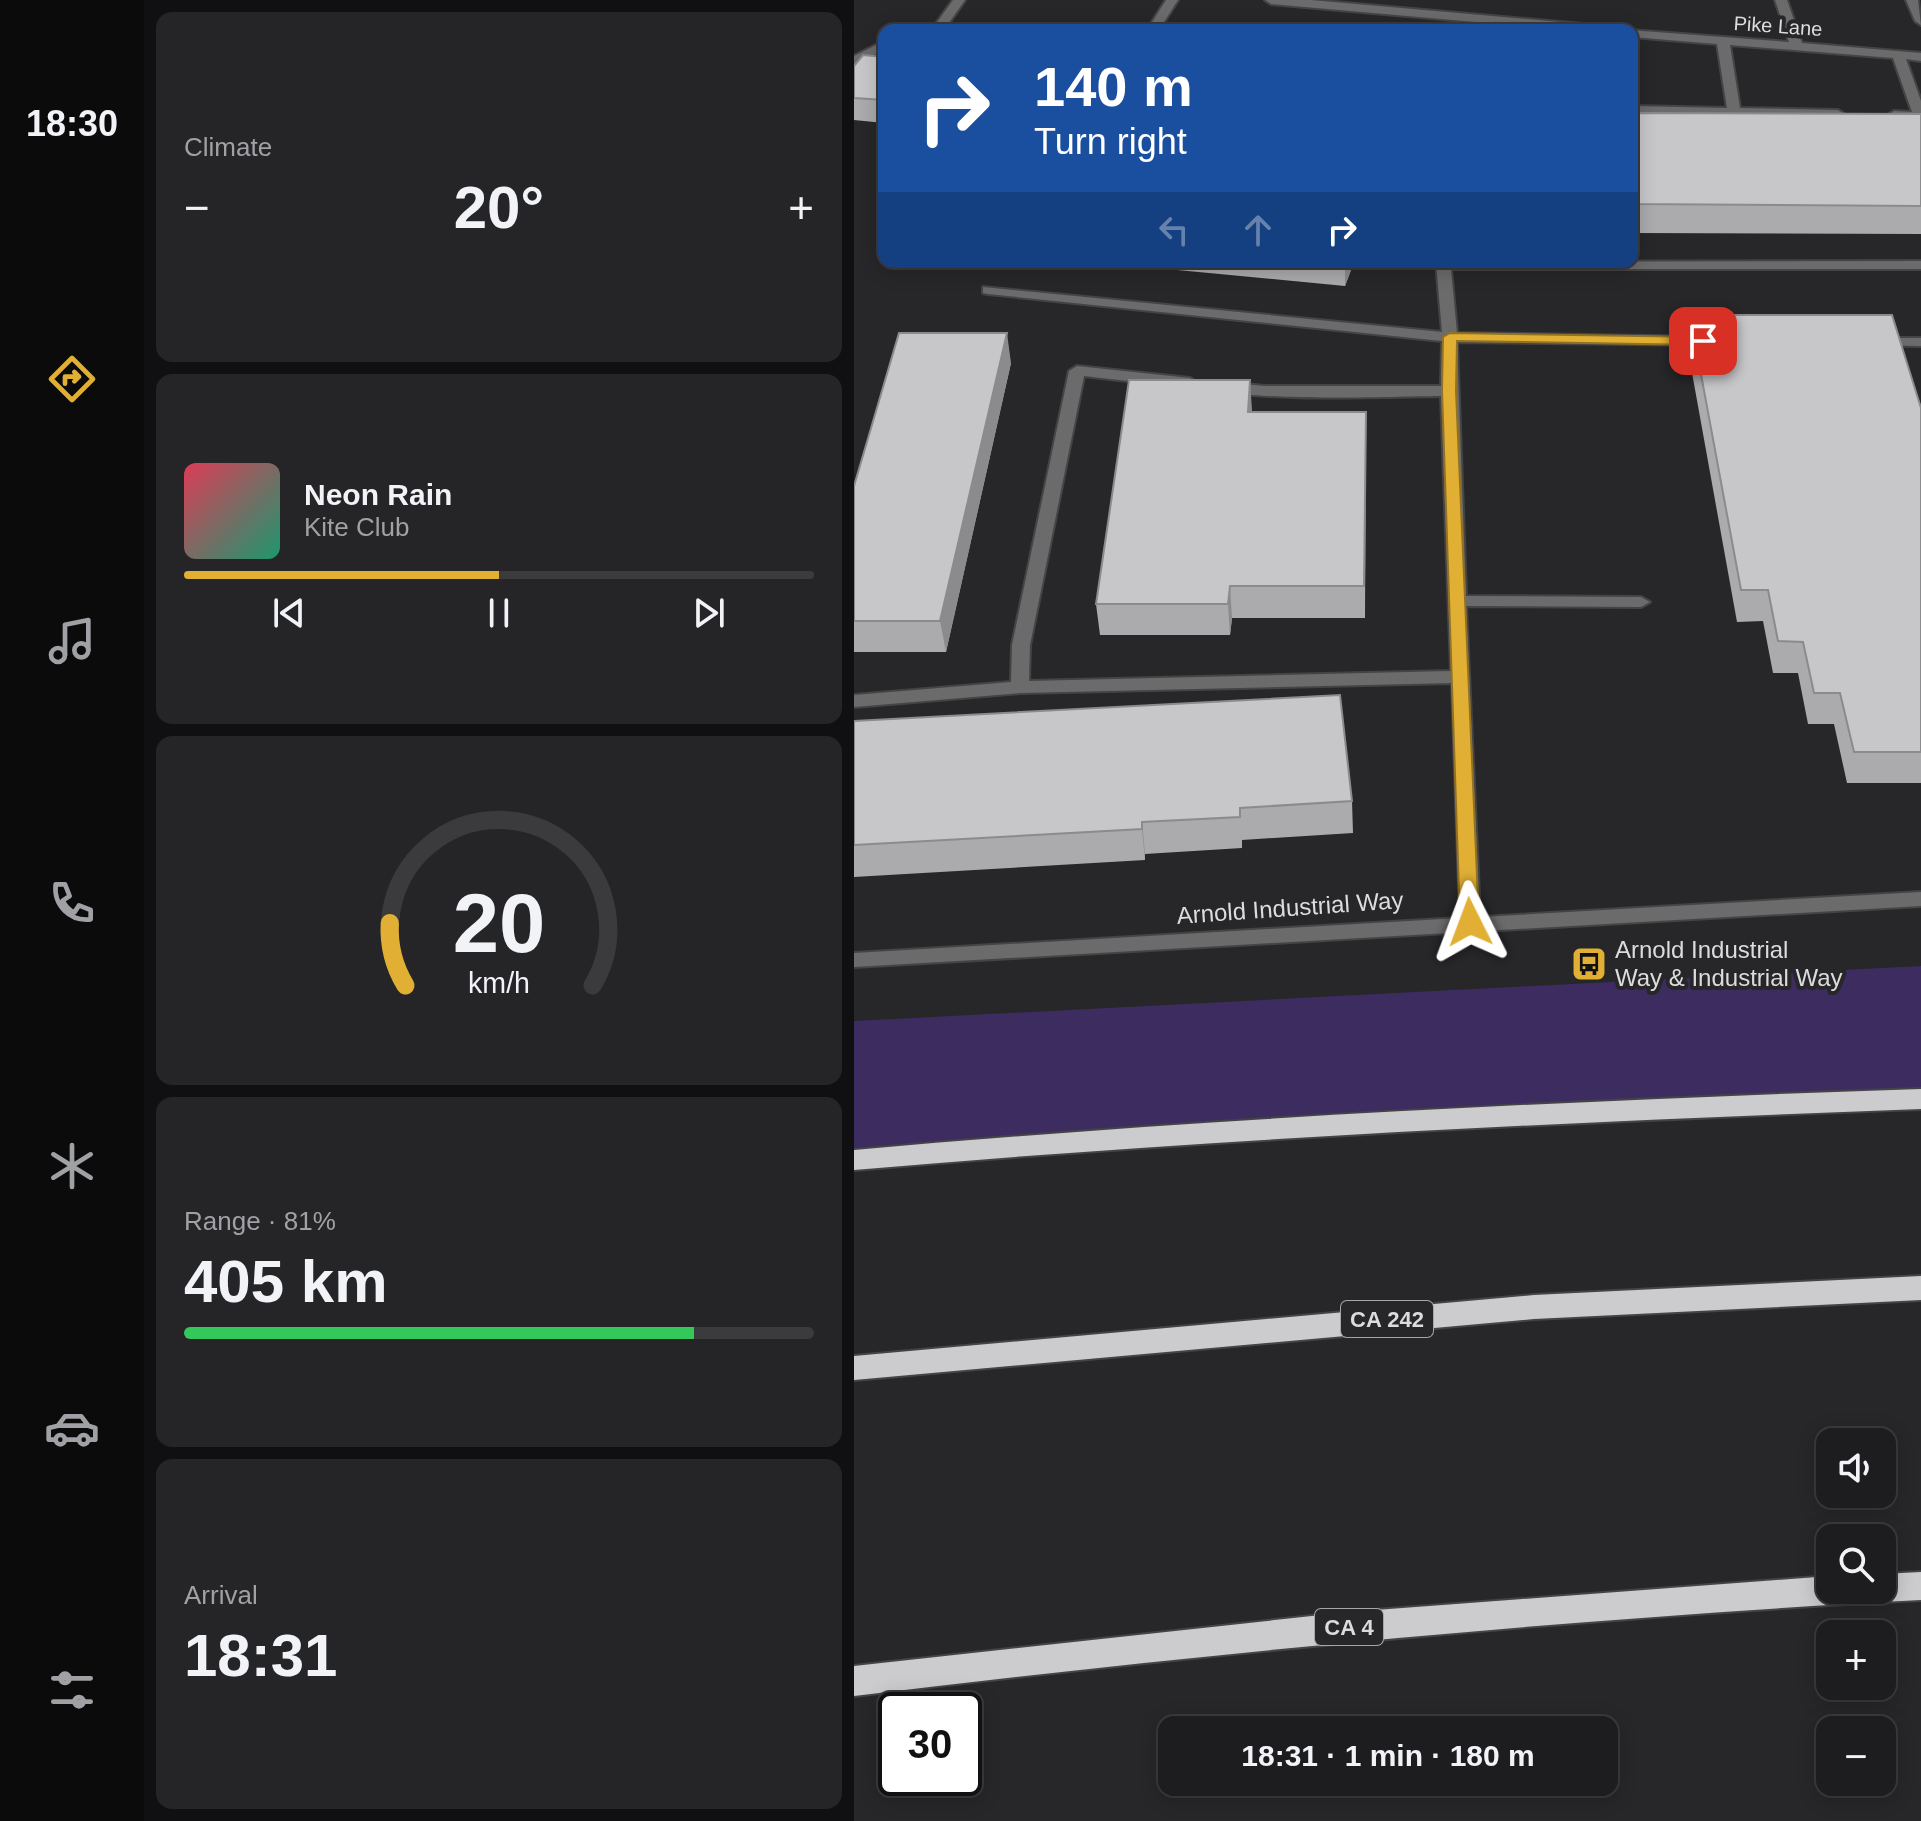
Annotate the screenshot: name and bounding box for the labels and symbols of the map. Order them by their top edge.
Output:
street label: Pike Lane [1733,12,1823,40]
pin [1669,307,1737,375]
position arrow [1428,880,1512,964]
street label: Arnold Industrial Way [1176,886,1404,929]
place label: Arnold Industrial Way & Industrial Way [1615,936,1843,991]
bus stop icon: Arnold Industrial Way & Industrial Way [1570,945,1608,983]
road number: CA 242 [1341,1301,1433,1337]
road number: CA 4 [1315,1609,1383,1645]
speed limit sign: 30 [878,1692,982,1796]

